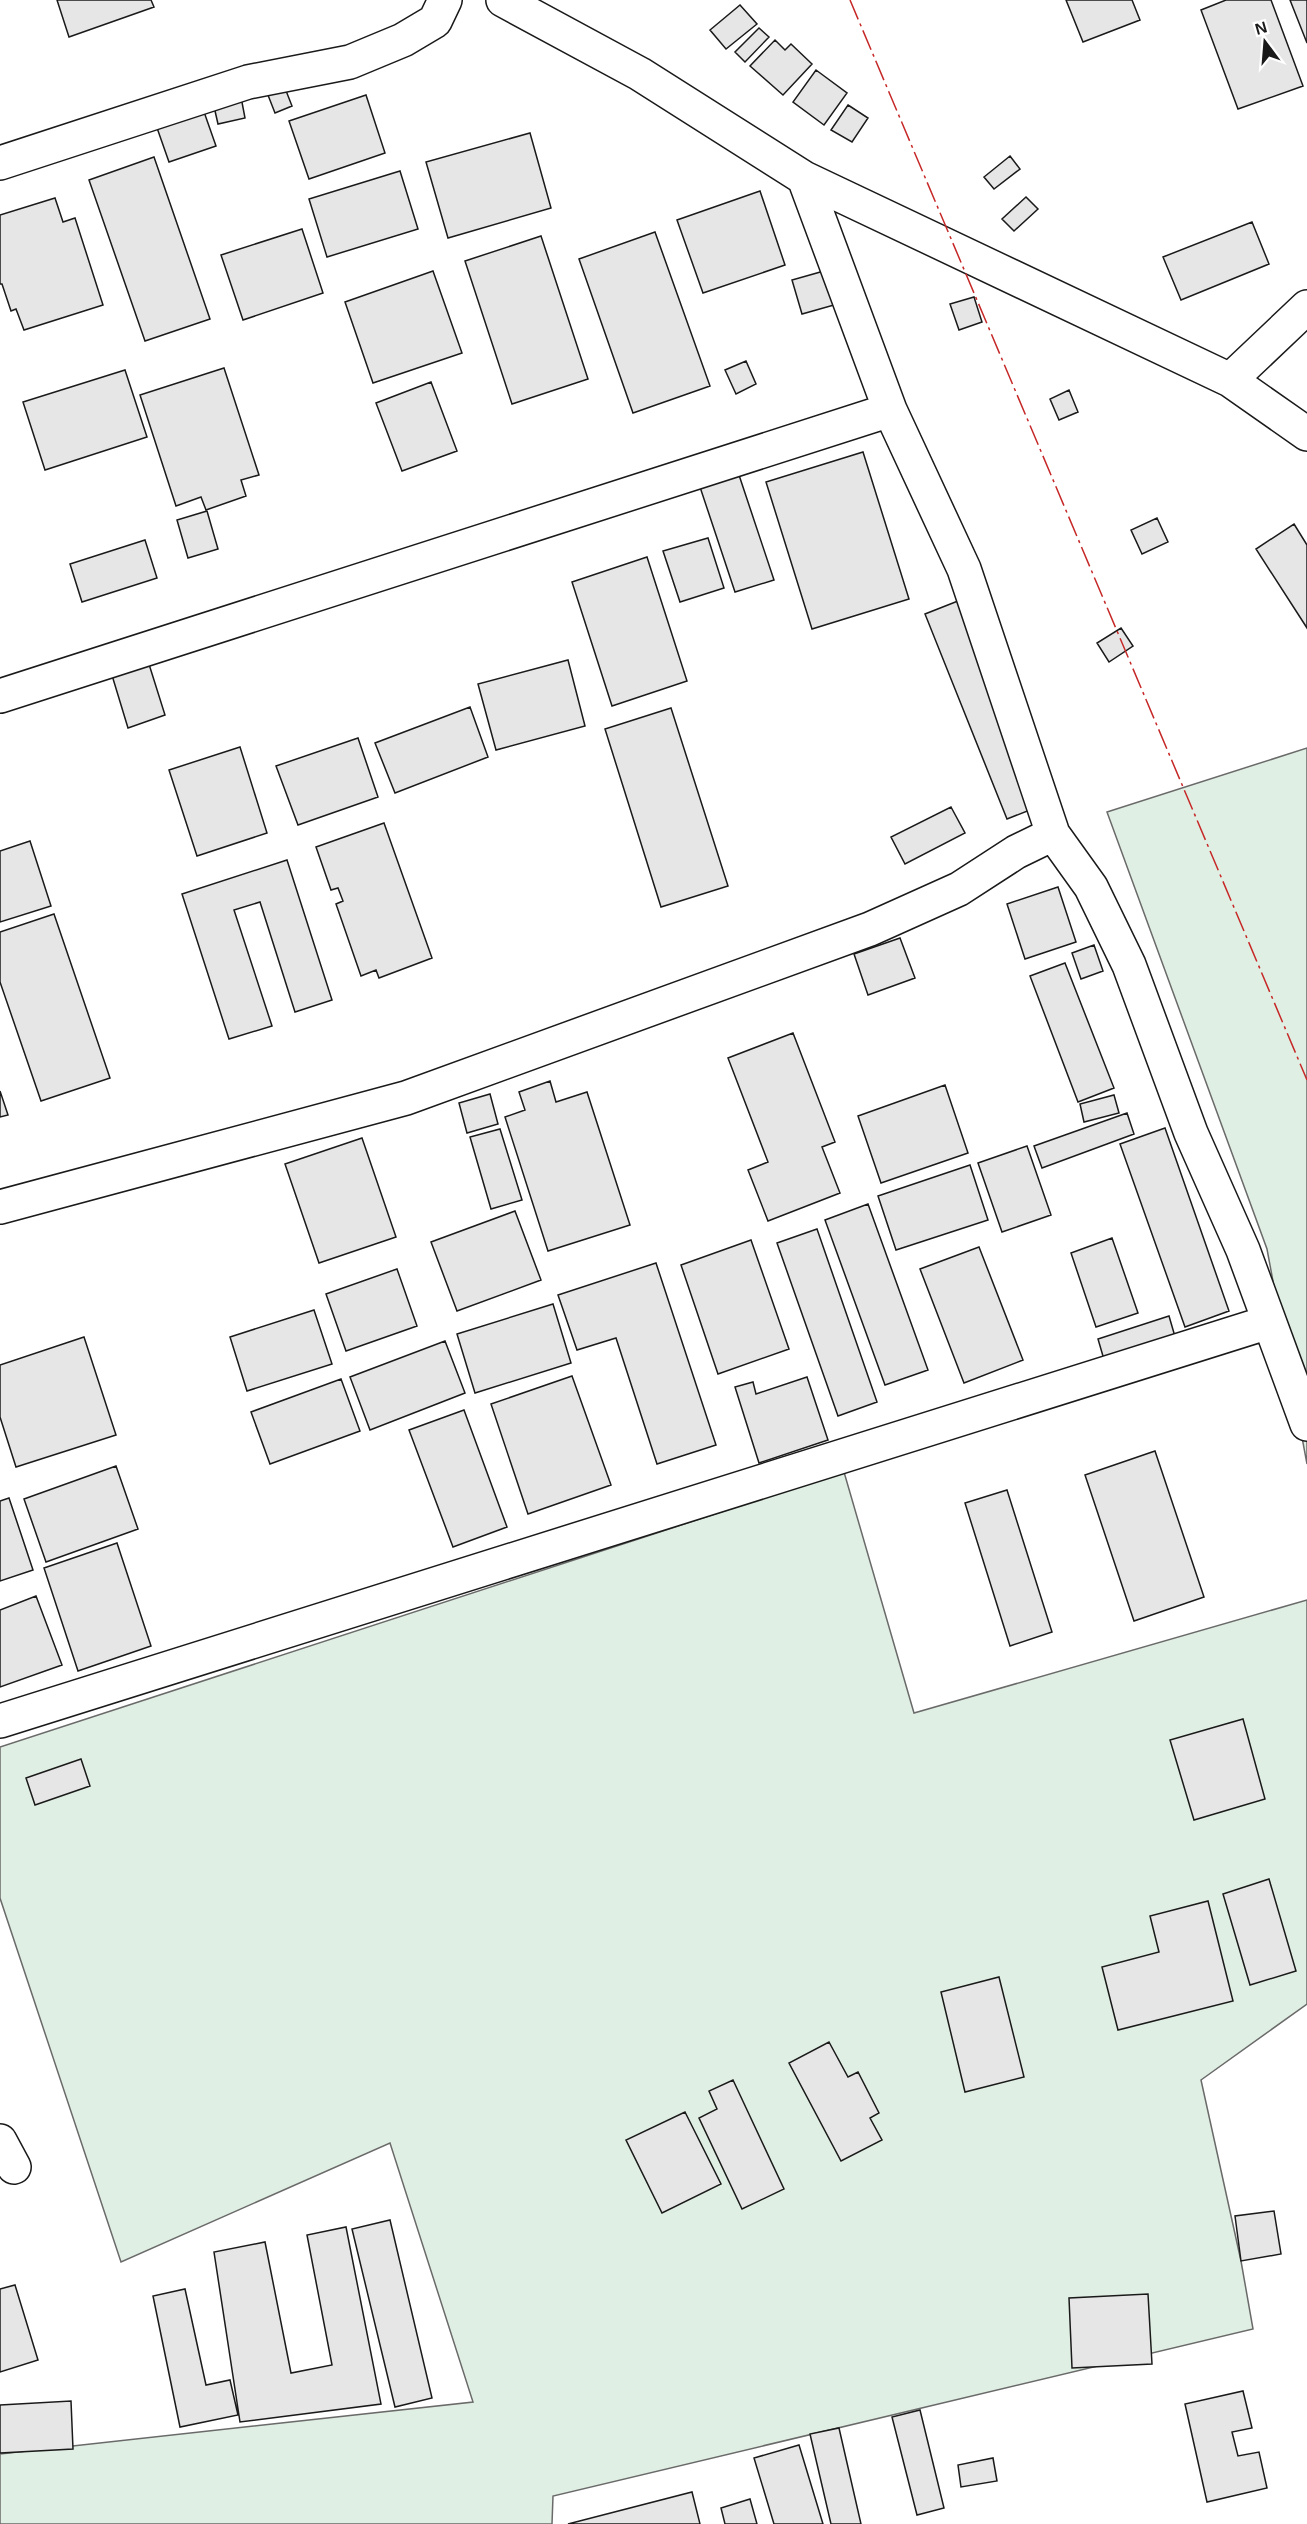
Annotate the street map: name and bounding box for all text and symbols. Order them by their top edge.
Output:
north arrow [1235,12,1295,72]
text: N [1253,18,1269,38]

